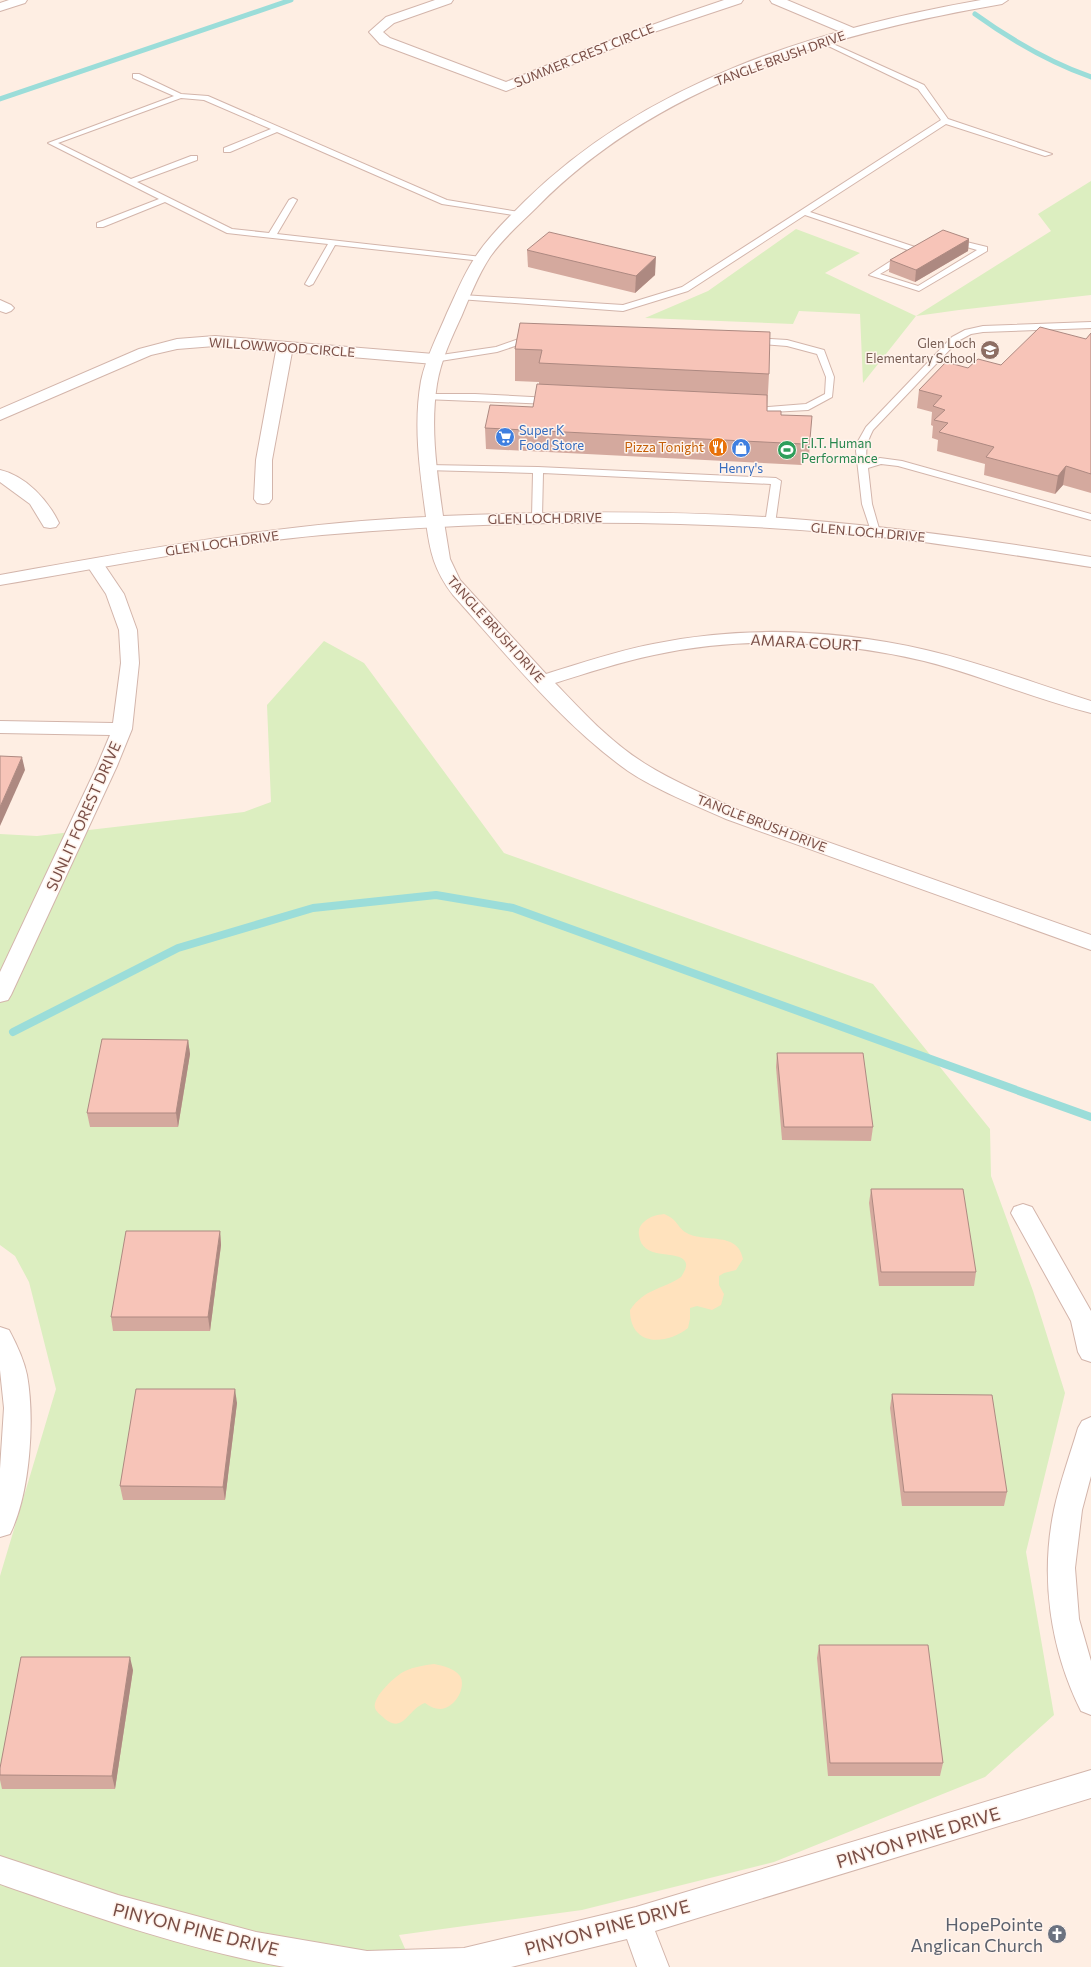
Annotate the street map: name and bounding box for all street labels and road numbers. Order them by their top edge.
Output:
street label: SUMMER CREST CIRCLE [512,20,656,90]
street label: TANGLE BRUSH DRIVE [712,27,848,89]
street label: WILLOWWOOD CIRCLE [208,334,356,360]
street label: GLEN LOCH DRIVE [488,509,602,527]
street label: GLEN LOCH DRIVE [810,519,926,545]
street label: GLEN LOCH DRIVE [164,527,280,559]
street label: TANGLE BRUSH DRIVE [444,572,548,686]
street label: AMARA COURT [750,630,862,654]
street label: SUNLIT FOREST DRIVE [42,738,124,894]
street label: TANGLE BRUSH DRIVE [695,791,829,855]
street label: PINYON PINE DRIVE [833,1802,1003,1872]
street label: PINYON PINE DRIVE [522,1894,692,1960]
street label: PINYON PINE DRIVE [111,1898,281,1960]

